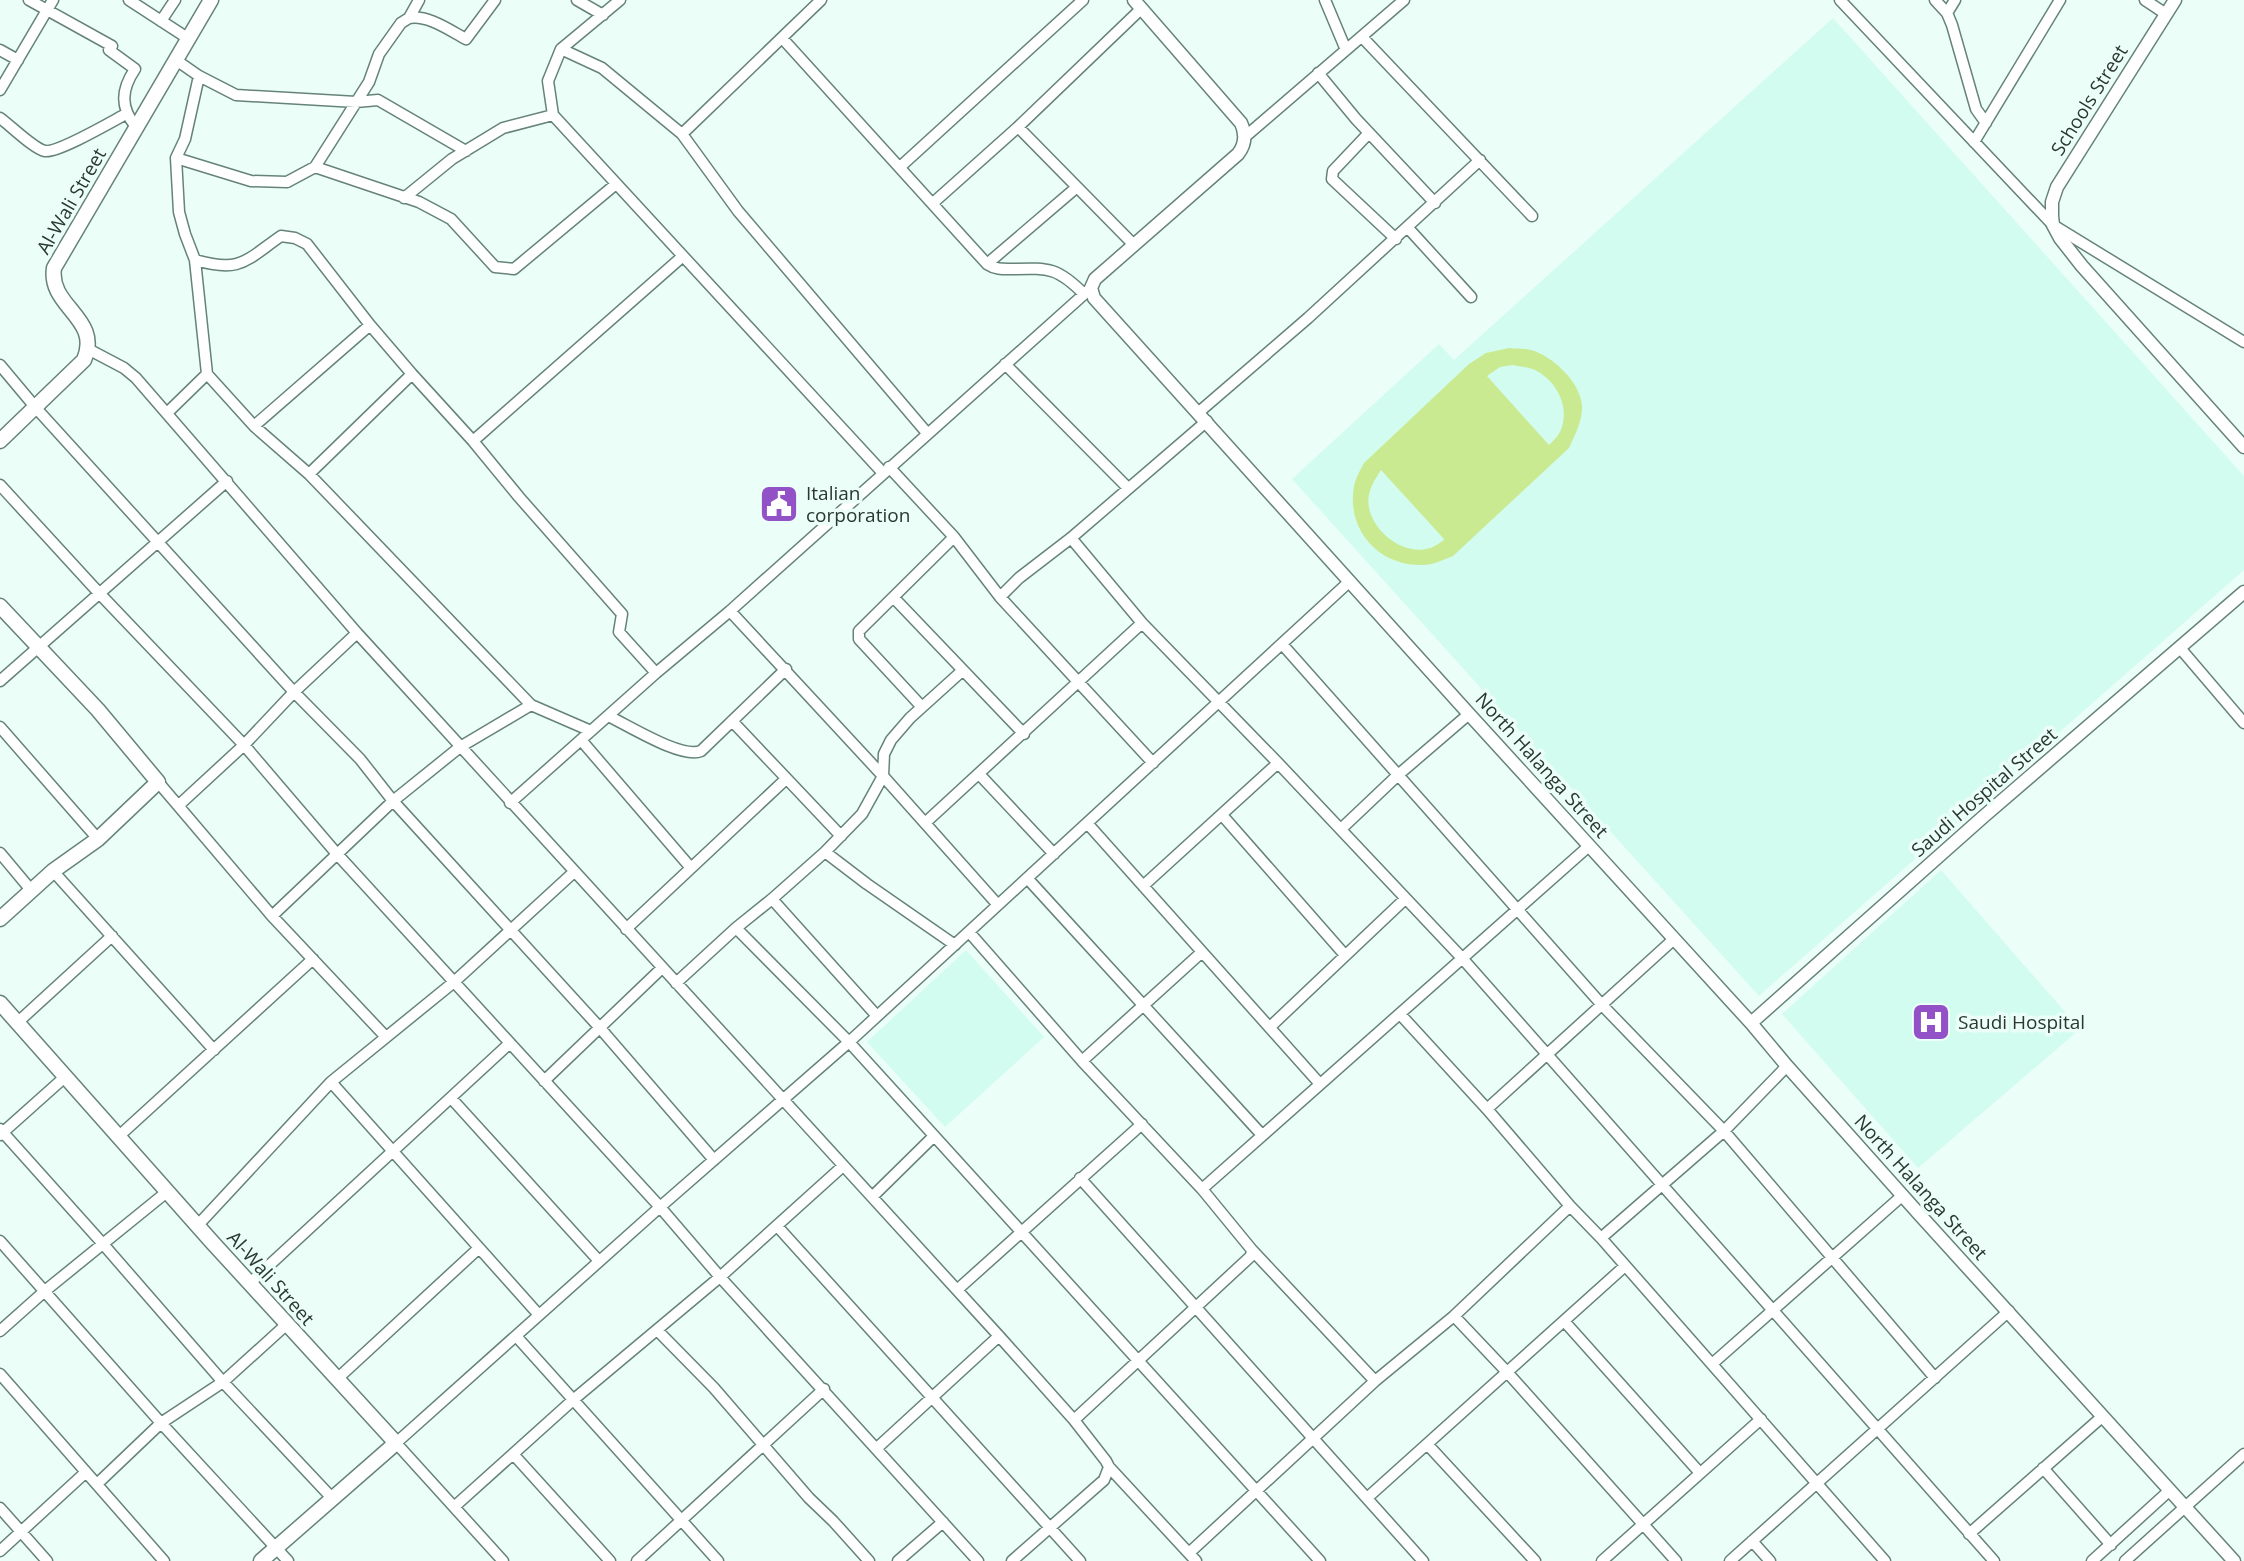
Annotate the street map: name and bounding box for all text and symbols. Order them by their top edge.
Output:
street label: Schools Street [2045,40,2133,160]
street label: Al-Wali Street [30,143,112,259]
place label: Italian corporation [806,480,910,528]
public building icon: Italian corporation [758,483,800,525]
street label: North Halanga Street [1470,687,1614,843]
street label: Saudi Hospital Street [1906,721,2063,863]
hospital icon: Saudi Hospital [1910,1001,1952,1043]
place label: Saudi Hospital [1958,1009,2085,1035]
street label: North Halanga Street [1849,1109,1993,1265]
street label: Al-Wali Street [222,1225,320,1331]

